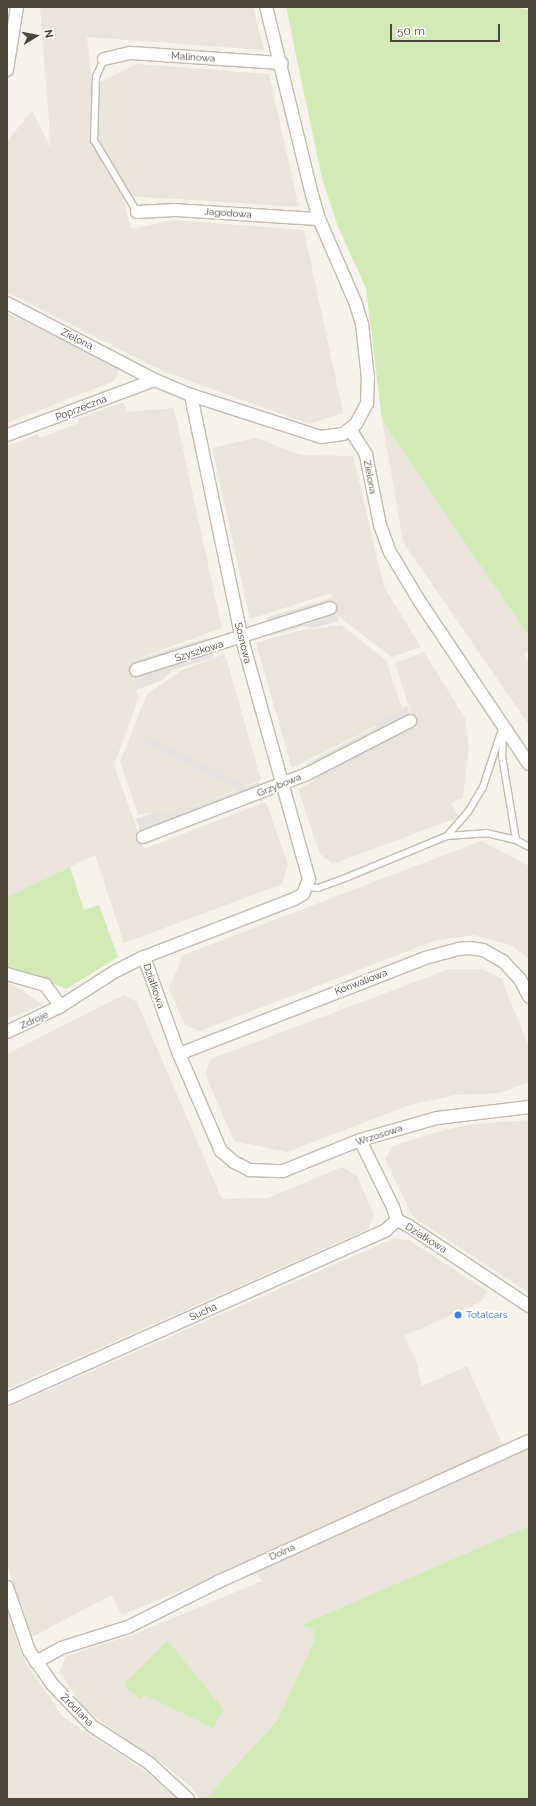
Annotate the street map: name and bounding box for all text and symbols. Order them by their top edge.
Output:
north arrow [16,16,56,56]
scale bar [392,16,502,42]
text: 50 m [397,24,425,38]
text: N [41,29,55,39]
street label: Malinowa [171,49,215,65]
street label: Jagodowa [204,205,252,221]
street label: Zielona [59,326,95,352]
street label: Poprzeczna [54,393,108,423]
street label: Zielona [361,459,379,495]
street label: Sosnowa [232,621,254,665]
street label: Szyszkowa [173,638,225,664]
street label: Grzybowa [255,771,303,799]
street label: Działkowa [141,962,167,1010]
street label: Konwaliowa [333,966,389,998]
street label: Zdroje [18,1008,50,1032]
street label: Wrzosowa [354,1122,404,1148]
street label: Działkowa [403,1220,449,1256]
street label: Sucha [187,1301,219,1323]
place label: Totalcars [466,1309,508,1321]
marker: Totalcars [453,1310,463,1320]
street label: Dolna [267,1541,297,1563]
street label: Źródlana [58,1691,96,1729]

